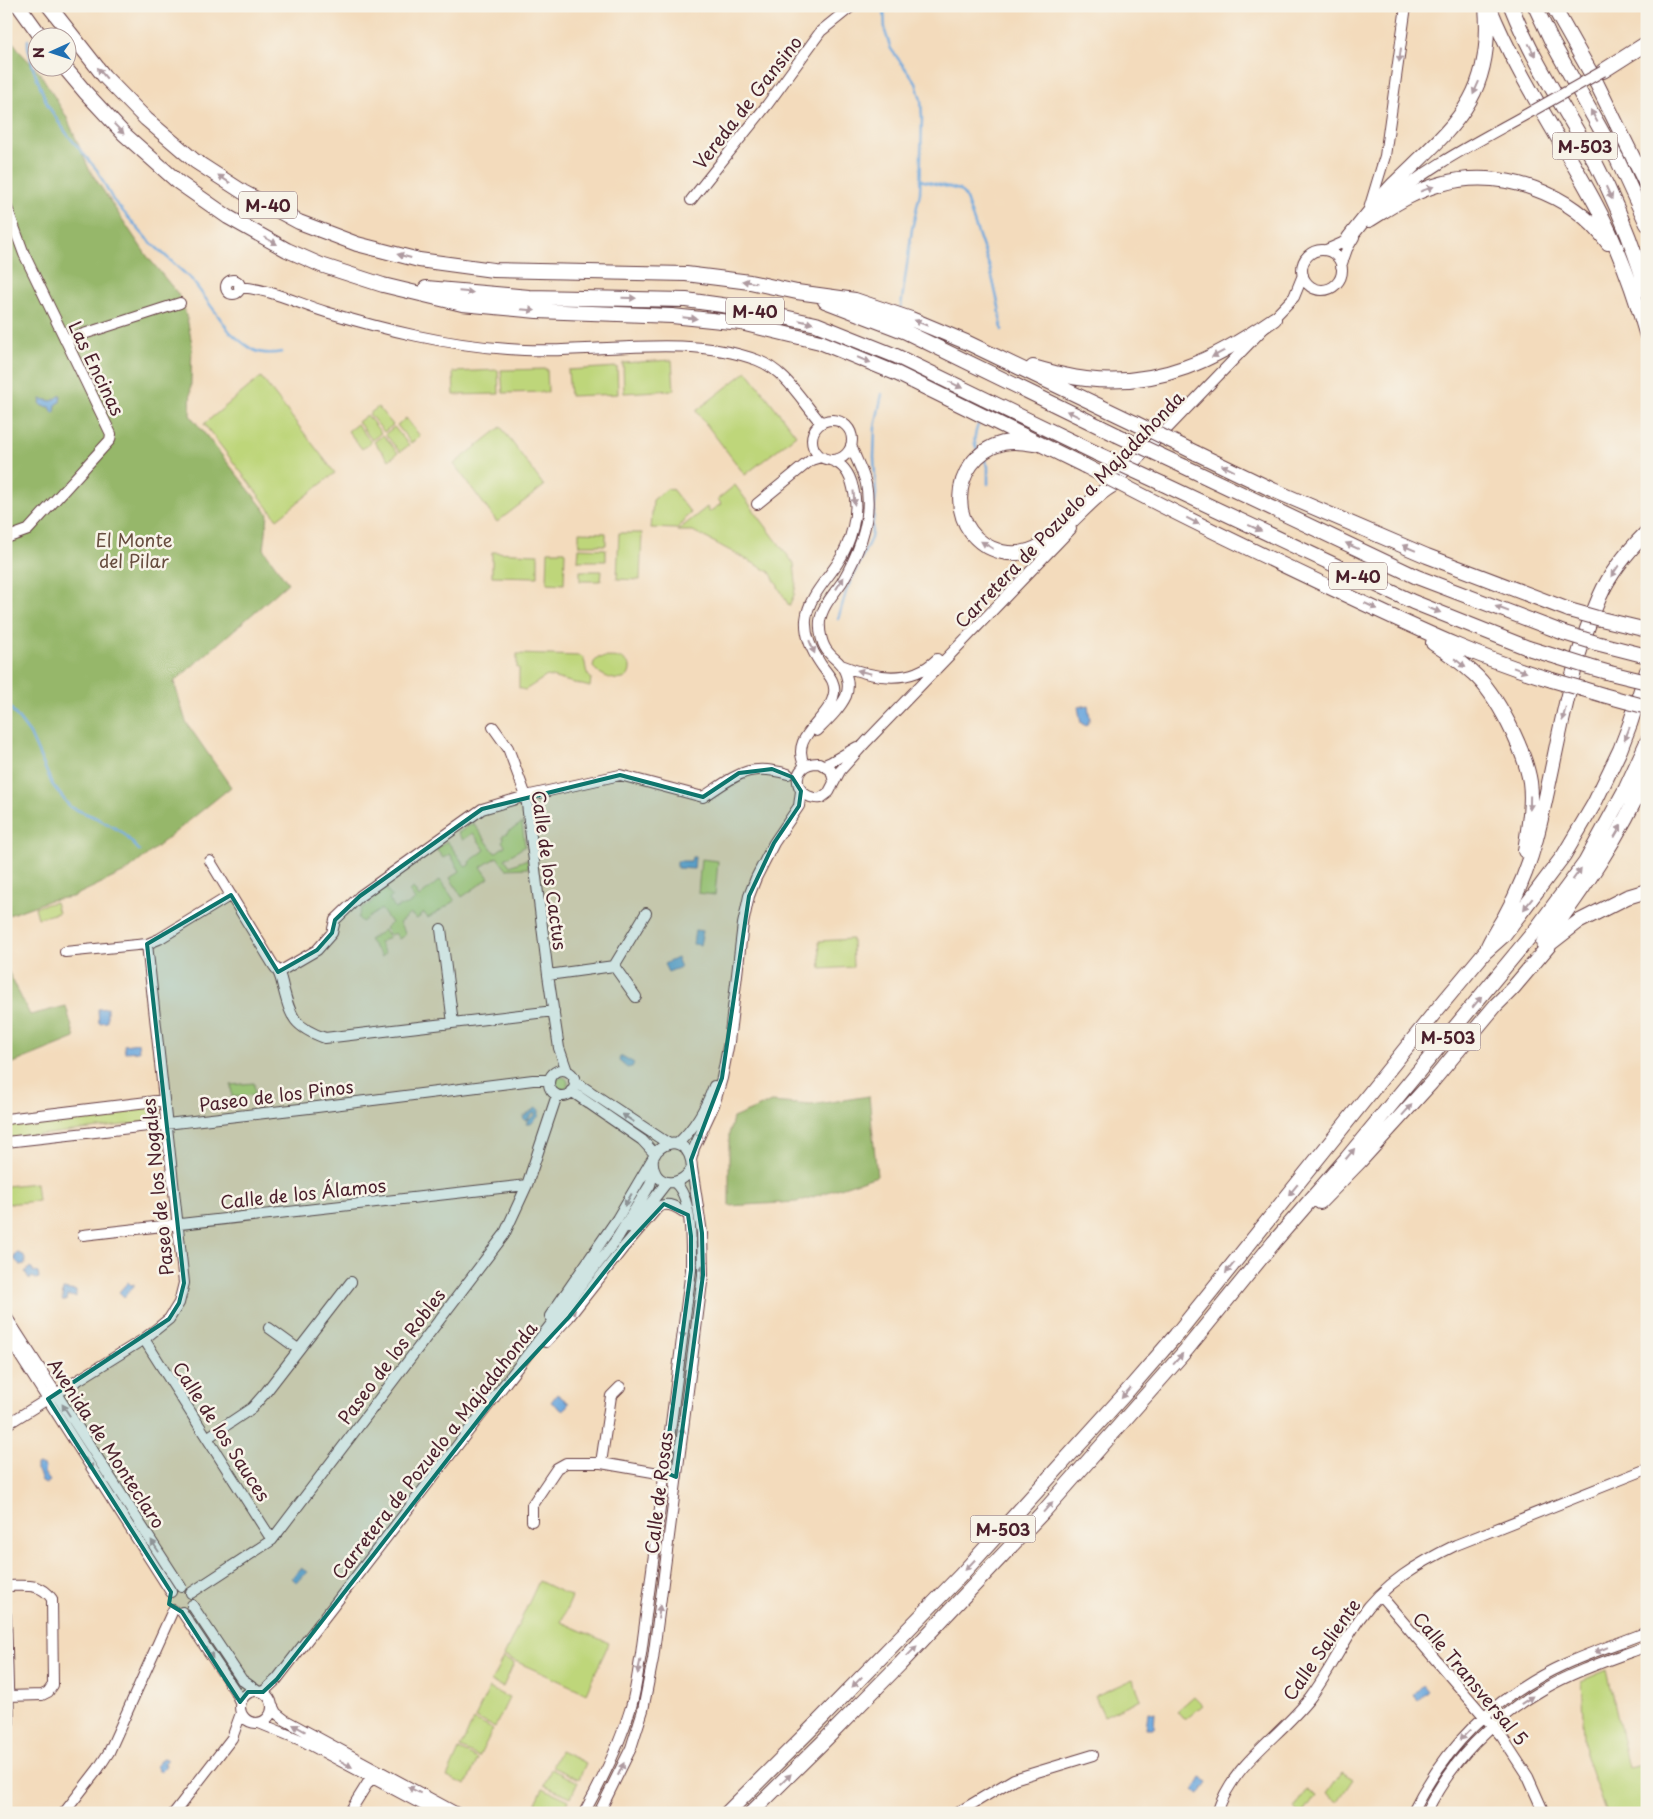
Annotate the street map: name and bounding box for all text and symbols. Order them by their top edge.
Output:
north arrow [28,28,78,78]
street label: Vereda de Gansino [686,29,808,175]
one-way arrow [1528,43,1536,58]
text: N [28,47,49,59]
one-way arrow [1396,47,1404,63]
one-way arrow [96,67,107,80]
one-way arrow [1471,81,1479,95]
one-way arrow [1590,109,1598,124]
one-way arrow [113,122,125,134]
road number: M-503 [1552,132,1618,160]
one-way arrow [217,174,230,184]
one-way arrow [1420,185,1435,193]
one-way arrow [1606,186,1614,200]
road number: M-40 [239,192,297,218]
one-way arrow [264,237,278,245]
one-way arrow [397,252,412,260]
one-way arrow [741,278,757,286]
one-way arrow [459,288,475,296]
one-way arrow [621,294,637,302]
road number: M-40 [726,298,784,324]
one-way arrow [520,306,536,314]
one-way arrow [682,314,698,322]
street label: Las Encinas [62,316,132,420]
one-way arrow [799,318,814,326]
one-way arrow [914,319,928,327]
one-way arrow [1211,350,1225,358]
one-way arrow [857,356,872,364]
one-way arrow [949,381,963,389]
street label: Carretera de Pozuelo a Majadahonda [948,384,1191,634]
one-way arrow [1066,410,1081,418]
one-way arrow [1221,464,1235,472]
one-way arrow [851,490,859,506]
one-way arrow [1185,517,1200,525]
one-way arrow [1248,524,1262,532]
park label: El Monte del Pilar [96,526,173,574]
one-way arrow [981,540,994,549]
one-way arrow [1345,542,1359,550]
one-way arrow [1401,544,1416,552]
road number: M-40 [1329,562,1387,590]
one-way arrow [1610,564,1620,578]
one-way arrow [836,577,845,590]
one-way arrow [1364,603,1378,611]
one-way arrow [1494,605,1509,612]
one-way arrow [1427,607,1441,615]
one-way arrow [808,640,816,655]
one-way arrow [1453,657,1466,668]
one-way arrow [1513,666,1528,674]
one-way arrow [856,668,871,676]
one-way arrow [1560,707,1568,722]
one-way arrow [1622,727,1630,741]
street label: Calle de los Cactus [525,788,575,952]
one-way arrow [1526,796,1534,812]
one-way arrow [1614,825,1623,838]
one-way arrow [1571,868,1582,881]
one-way arrow [1523,897,1533,911]
one-way arrow [1471,996,1482,1009]
road number: M-503 [1416,1024,1480,1050]
street label: Paseo de los Pinos [197,1072,355,1118]
street label: Paseo de los Nogales [134,1097,180,1277]
one-way arrow [1401,1103,1412,1116]
one-way arrow [621,1113,635,1123]
one-way arrow [695,1131,703,1145]
one-way arrow [1345,1148,1356,1161]
street label: Calle de los Álamos [219,1171,387,1215]
one-way arrow [1288,1183,1299,1196]
one-way arrow [624,1193,633,1207]
one-way arrow [1224,1261,1235,1274]
one-way arrow [699,1264,707,1280]
street label: Paseo de los Robles [331,1282,451,1430]
one-way arrow [566,1307,577,1320]
street label: Carretera de Pozuelo a Majadahonda [325,1315,544,1585]
one-way arrow [679,1324,687,1340]
one-way arrow [1173,1352,1184,1365]
street label: Avenida de Monteclaro [42,1353,172,1533]
street label: Calle de los Sauces [167,1356,277,1506]
one-way arrow [1120,1386,1132,1398]
one-way arrow [62,1403,71,1417]
one-way arrow [678,1425,686,1441]
street label: Calle de Rosas [637,1430,679,1556]
one-way arrow [84,1457,94,1471]
one-way arrow [1042,1500,1053,1513]
road number: M-503 [970,1516,1036,1542]
one-way arrow [150,1540,159,1553]
one-way arrow [964,1559,976,1571]
street label: Calle Saliente [1276,1592,1366,1706]
one-way arrow [655,1604,663,1620]
street label: Calle Transversal 5 [1407,1605,1535,1751]
one-way arrow [906,1645,918,1657]
one-way arrow [204,1647,214,1660]
one-way arrow [1594,1647,1609,1654]
one-way arrow [635,1659,643,1674]
one-way arrow [851,1676,863,1688]
one-way arrow [1520,1695,1534,1705]
one-way arrow [292,1723,305,1732]
one-way arrow [1459,1729,1471,1741]
one-way arrow [340,1760,353,1769]
one-way arrow [617,1762,625,1776]
one-way arrow [780,1773,792,1785]
one-way arrow [407,1786,422,1794]

